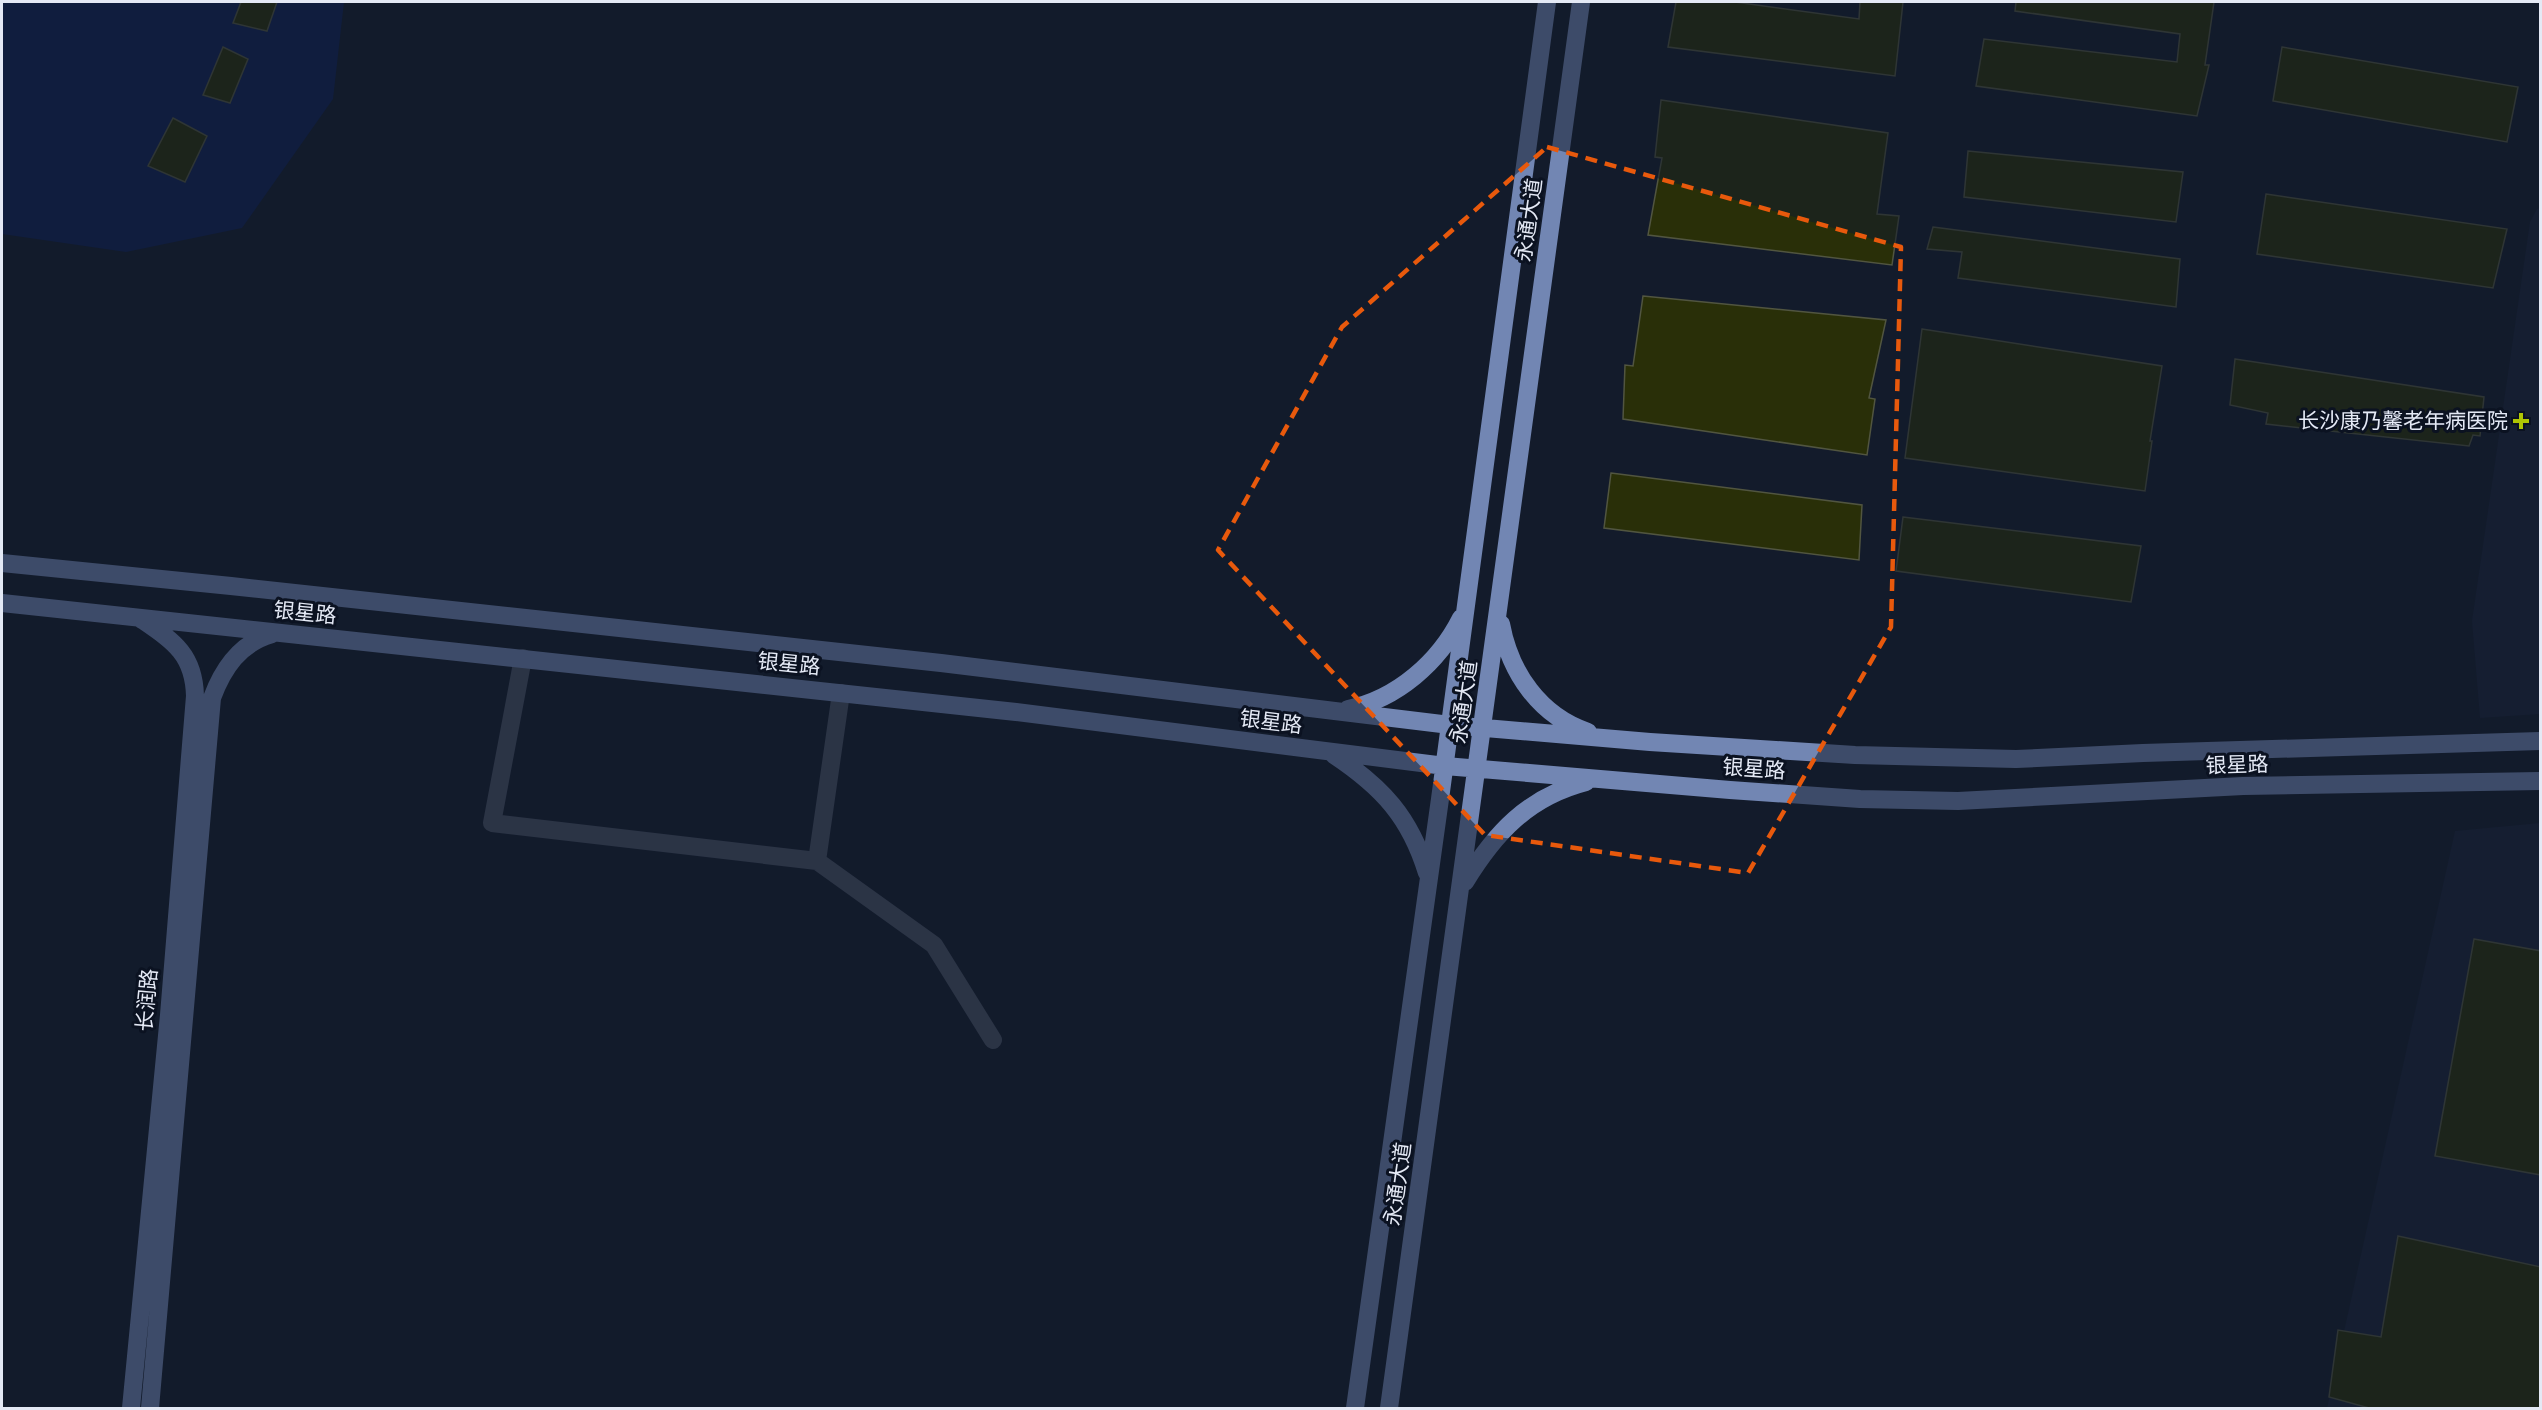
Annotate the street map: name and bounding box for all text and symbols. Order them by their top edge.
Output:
street label: 永通大道 [1509,176,1548,263]
place label: 长沙康乃馨老年病医院 [2298,407,2508,434]
marker: 长沙康乃馨老年病医院 [2512,412,2530,430]
street label: 银星路 [272,596,338,629]
street label: 银星路 [756,647,822,680]
street label: 永通大道 [1444,658,1483,745]
street label: 银星路 [1238,704,1304,739]
street label: 银星路 [2205,750,2269,779]
street label: 银星路 [1722,753,1786,784]
street label: 长润路 [130,967,163,1033]
street label: 永通大道 [1378,1140,1417,1227]

